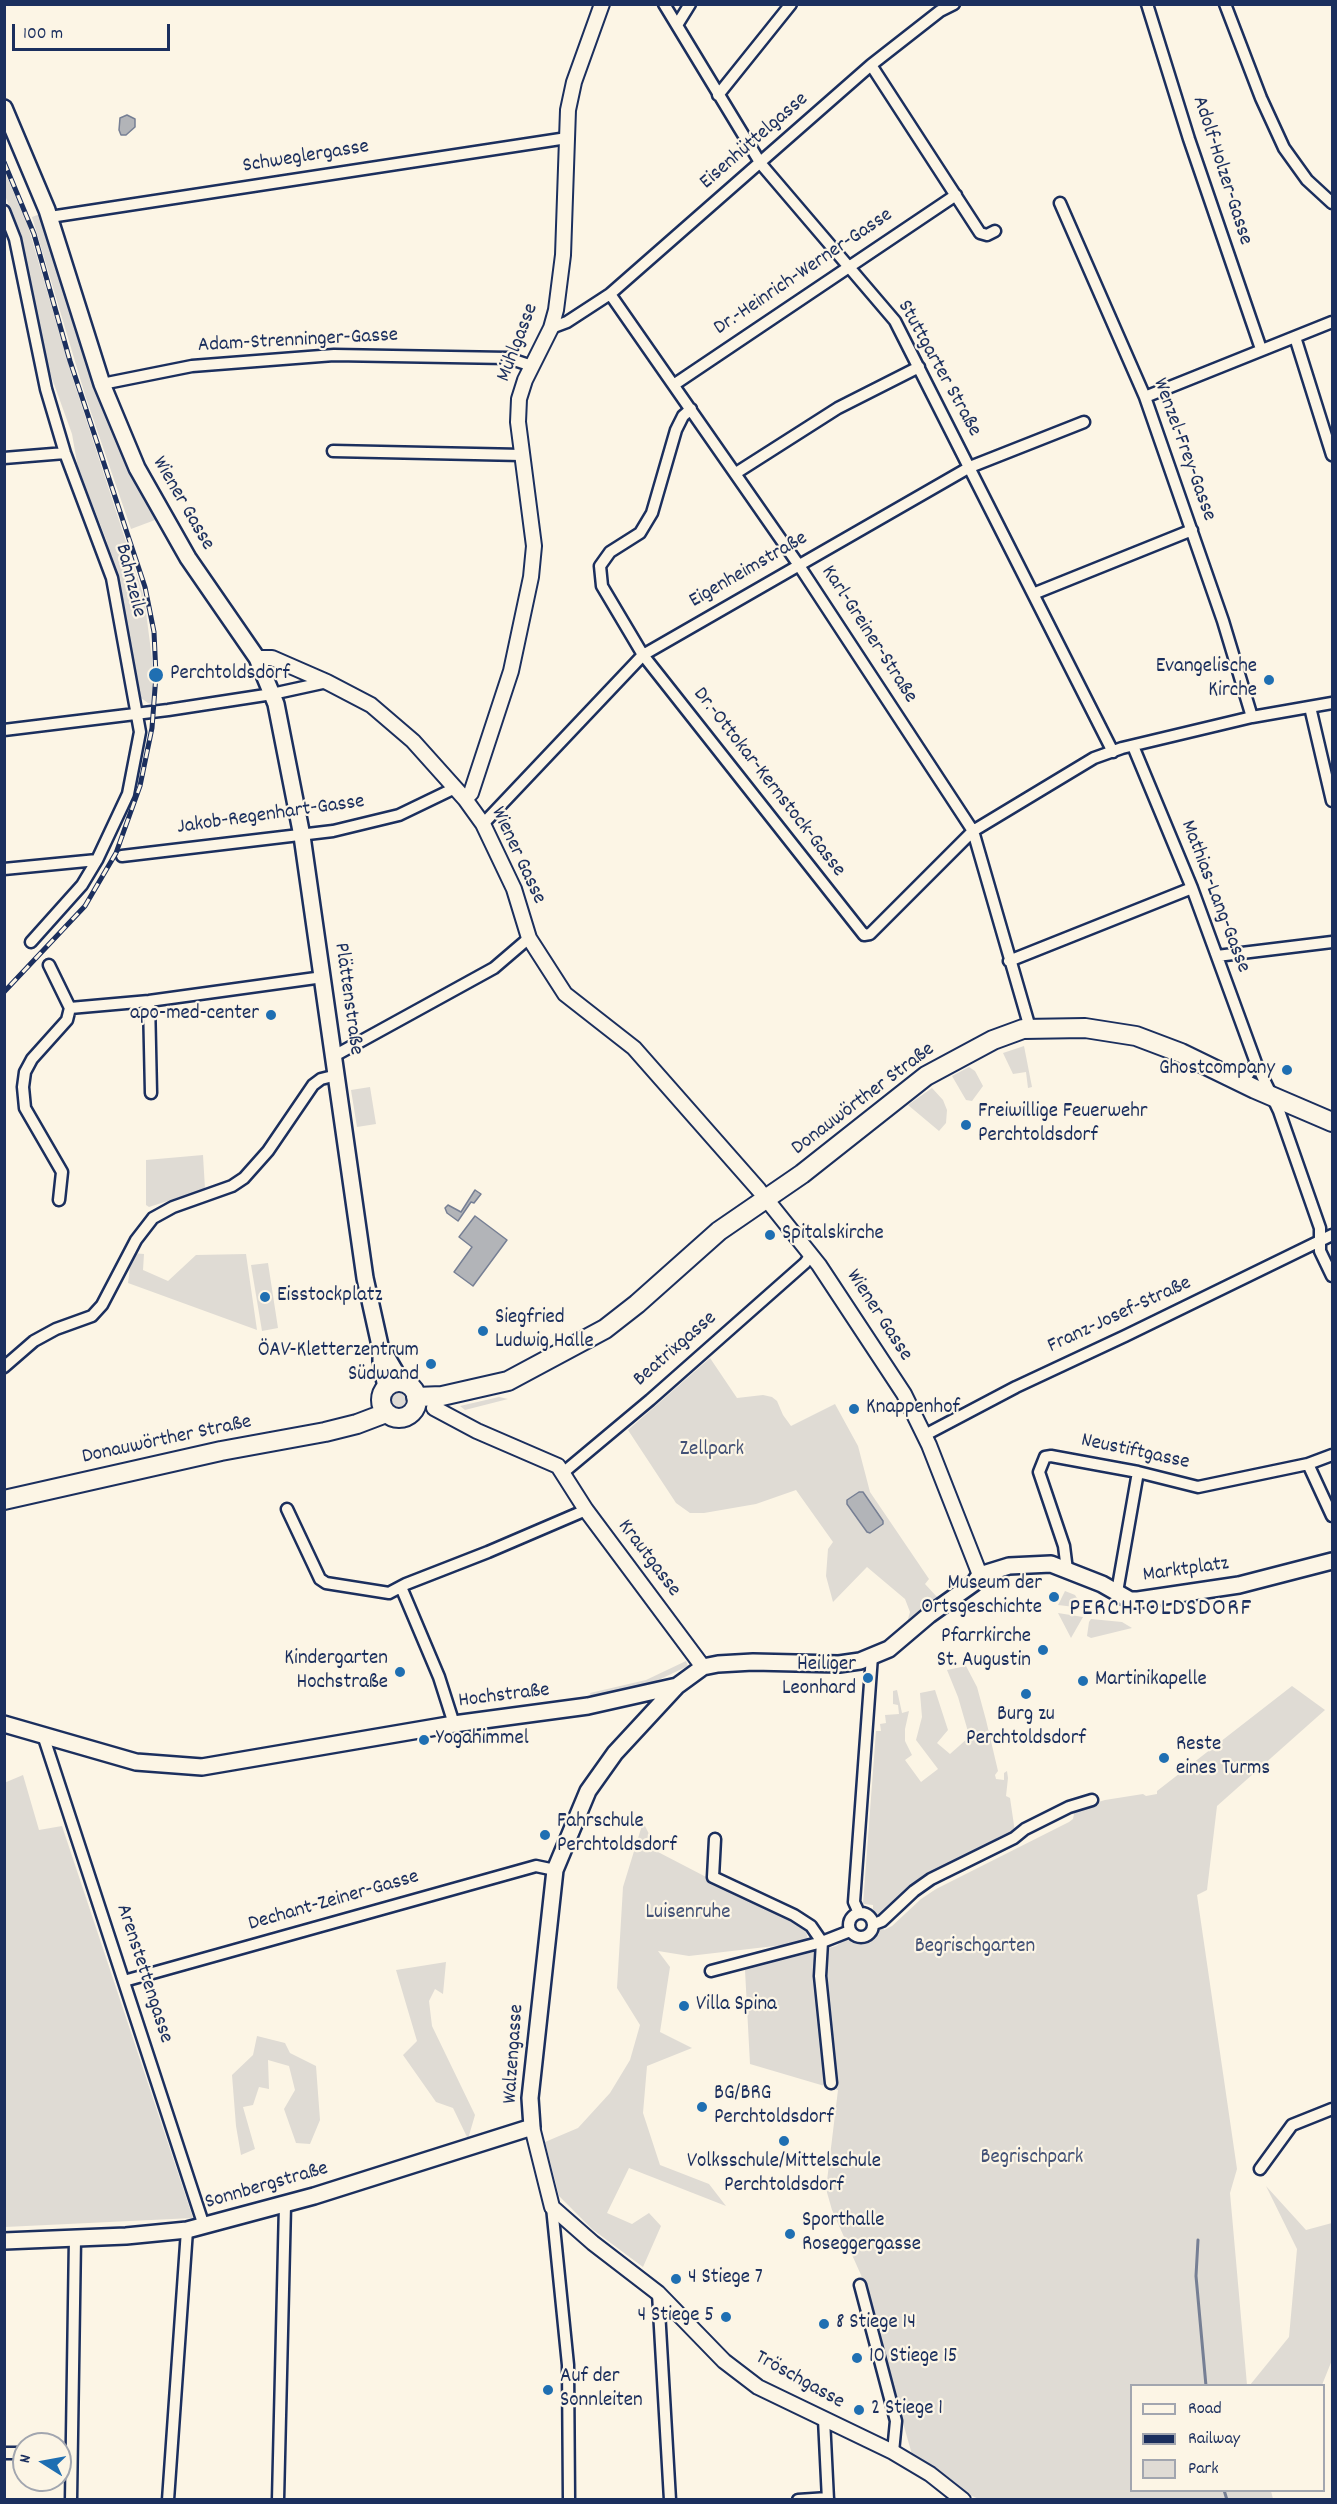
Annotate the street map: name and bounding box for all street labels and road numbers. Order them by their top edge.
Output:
street label: Eisenhüttelgasse [696,88,814,196]
street label: Adolf-Holzer-Gasse [1185,93,1257,249]
street label: Schweglergasse [241,136,371,180]
street label: Dr.-Heinrich-Werner-Gasse [710,204,898,342]
street label: Stuttgarter Straße [890,296,986,442]
street label: Mühlgasse [493,300,545,386]
street label: Adam-Strenninger-Gasse [197,324,399,360]
street label: Wenzel-Frey-Gasse [1146,375,1220,525]
street label: Wiener Gasse [145,453,219,555]
street label: Eigenheimstraße [686,527,812,615]
street label: Bahnzeile [108,542,150,620]
street label: Karl-Greiner-Straße [814,562,922,708]
street label: Dr.-Ottokar-Kernstock-Gasse [686,683,850,883]
street label: Jakob-Regenhart-Gasse [176,790,366,842]
street label: Wiener Gasse [484,804,550,908]
street label: Mathias-Lang-Gasse [1173,817,1255,977]
street label: Plättenstraße [327,941,367,1057]
street label: Donauwörther Straße [788,1038,940,1162]
street label: Wiener Gasse [839,1266,917,1366]
street label: Franz-Josef-Straße [1044,1272,1196,1360]
street label: Beatrixgasse [629,1307,723,1393]
street label: Donauwörther Straße [80,1411,254,1471]
street label: Neustiftgasse [1078,1429,1192,1477]
street label: Krautgasse [611,1515,685,1603]
street label: Marktplatz [1141,1552,1231,1590]
street label: Hochstraße [457,1679,551,1715]
street label: Dechant-Zeiner-Gasse [246,1866,422,1938]
street label: Arenstettengasse [109,1901,177,2047]
street label: Walzengasse [499,2003,531,2105]
street label: Sonnbergstraße [203,2157,331,2217]
street label: Tröschgasse [750,2346,848,2416]

